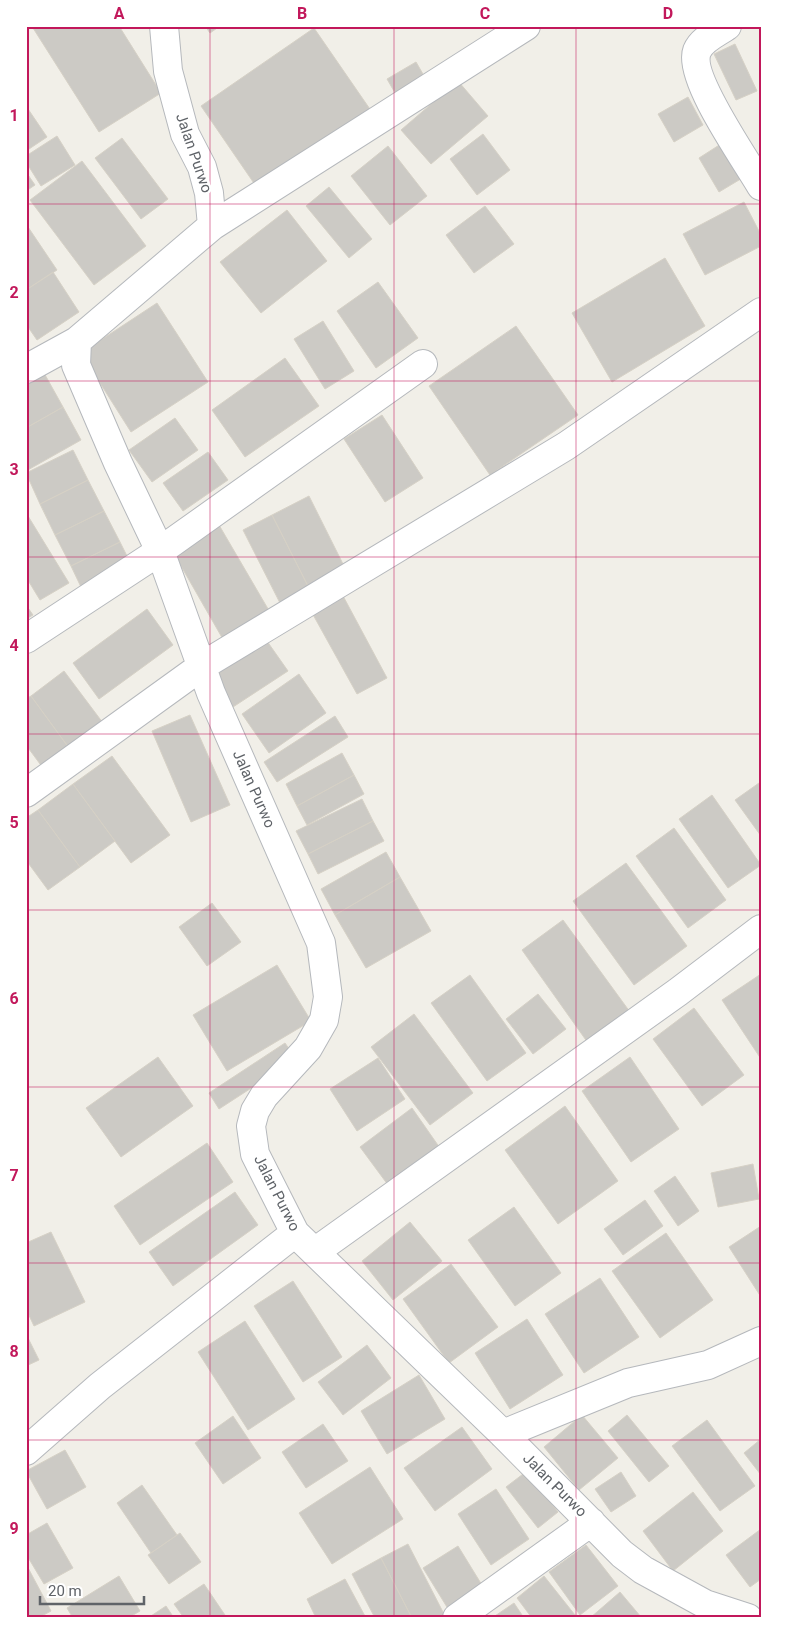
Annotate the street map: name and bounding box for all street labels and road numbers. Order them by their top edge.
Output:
street label: Jalan Purwo [172,111,216,195]
street label: Jalan Purwo [229,747,279,831]
street label: Jalan Purwo [250,1152,304,1234]
street label: Jalan Purwo [519,1449,591,1521]

